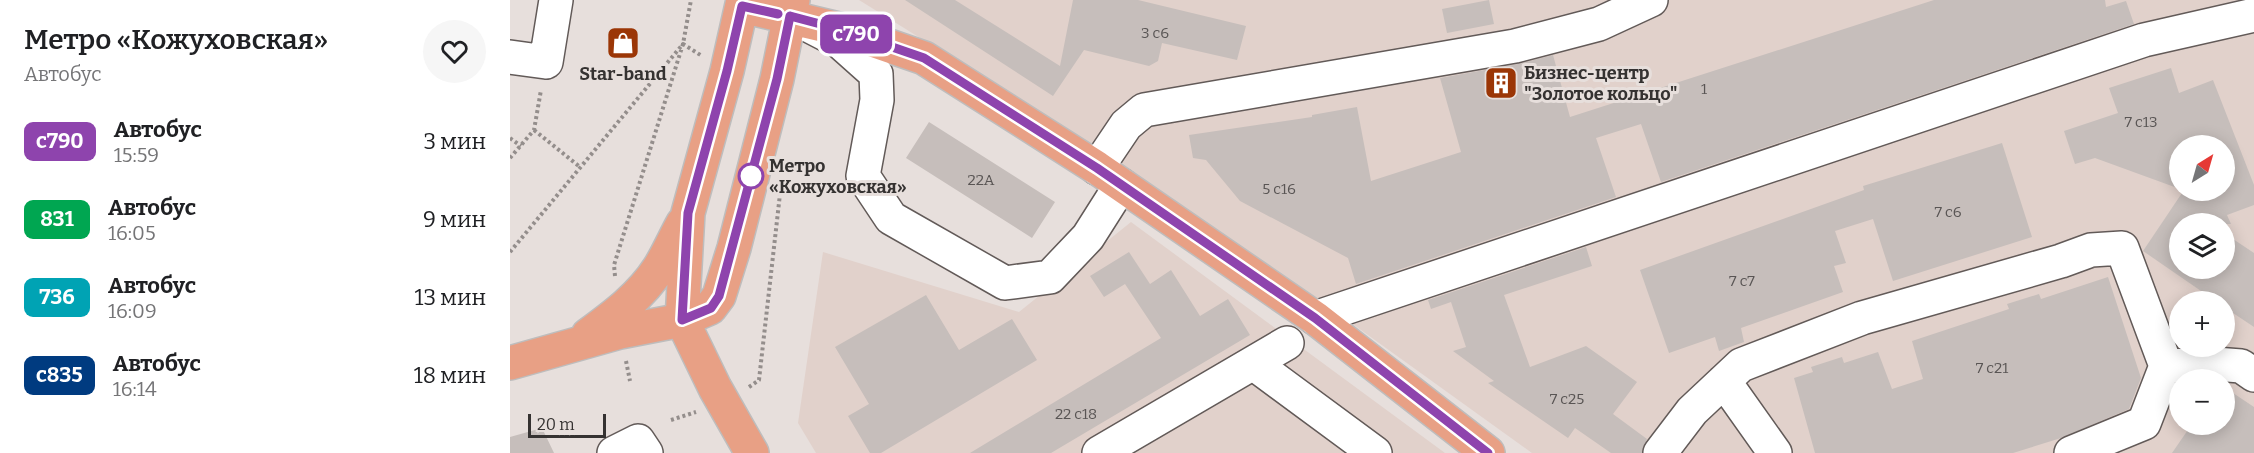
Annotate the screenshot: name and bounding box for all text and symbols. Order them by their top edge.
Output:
line badge: с790 [814,15,898,54]
button: heart [423,20,486,83]
text: с790 [832,21,880,47]
text: Метро «Кожуховская» [24,23,328,56]
house number: 3 с6 [1141,24,1169,42]
shop icon: Star-band [605,25,641,61]
text: Автобус [24,62,102,86]
place label: Бизнес-центр "Золотое кольцо" [1524,62,1678,105]
place label: Star-band [579,63,667,85]
building icon: Бизнес-центр "Золотое кольцо" [1483,65,1519,101]
house number: 1 [1701,80,1707,98]
house number: 7 с13 [2125,113,2157,131]
text: Автобус [114,116,202,143]
text: с790 [36,128,84,154]
text: 3 мин [423,128,486,155]
north arrow [2169,135,2235,201]
map controls [2169,135,2235,435]
text: 15:59 [114,143,159,167]
place label: Метро «Кожуховская» [769,155,907,198]
marker: Метро «Кожуховская» [738,163,764,189]
house number: 22А [968,171,995,189]
house number: 5 с16 [1262,180,1296,198]
text: Автобус [108,194,196,221]
house number: 7 с6 [1934,203,1962,221]
text: 831 [40,206,74,232]
text: 9 мин [423,206,486,233]
button: layers [2169,213,2235,279]
text: 16:05 [108,221,156,245]
text: Автобус [108,272,196,299]
house number: 7 с7 [1729,272,1755,290]
text: 736 [39,284,75,310]
text: 13 мин [414,284,486,311]
button: + [2169,291,2235,357]
text: 16:09 [108,299,157,323]
text: Автобус [113,350,201,377]
house number: 7 c21 [1976,359,2008,377]
text: с835 [36,362,83,388]
text: 18 мин [414,362,486,389]
button: − [2169,369,2235,435]
text: 16:14 [113,377,157,401]
house number: 7 с25 [1550,390,1584,408]
house number: 22 с18 [1055,405,1097,423]
scale bar [528,411,606,438]
text: 20 m [537,415,574,434]

